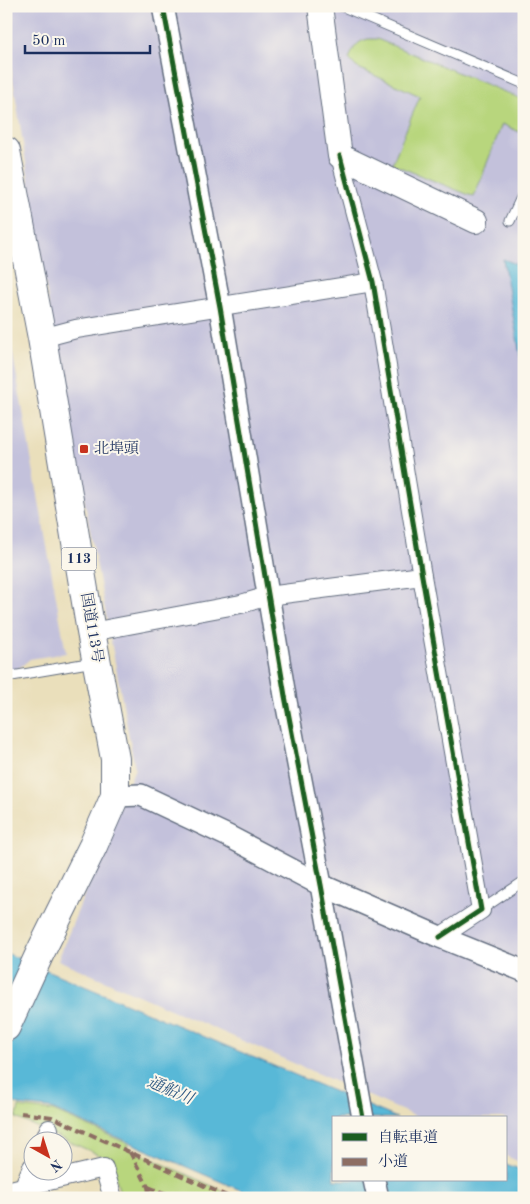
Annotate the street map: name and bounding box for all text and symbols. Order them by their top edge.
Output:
scale bar [25,22,150,54]
text: 50 m [32,34,66,49]
place label: 北埠頭 [94,440,139,457]
marker: 北埠頭 [78,443,90,455]
road number: 113 [62,548,96,570]
street label: 国道113号 [77,591,107,664]
water label: 通船川 [145,1072,198,1109]
legend [332,1116,508,1182]
text: 自転車道 [378,1129,438,1146]
north arrow [22,1132,72,1182]
text: 小道 [378,1153,408,1170]
text: N [47,1157,64,1174]

